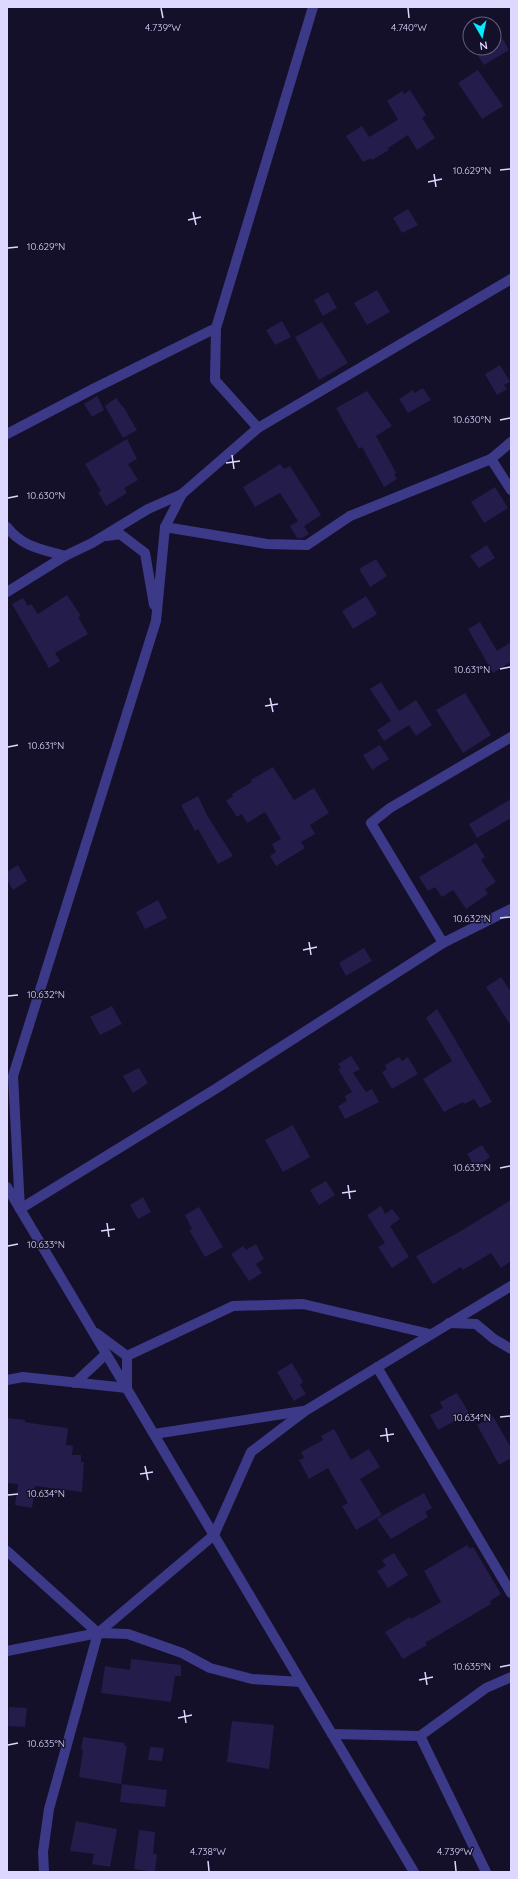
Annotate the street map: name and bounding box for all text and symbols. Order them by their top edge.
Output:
north arrow [462,16,502,56]
text: 4.739°W [145,21,181,34]
text: 4.740°W [391,21,427,34]
text: N [478,38,489,53]
text: 10.629°N [453,164,491,177]
text: 10.629°N [27,240,65,253]
text: 10.630°N [453,413,491,426]
text: 10.630°N [27,489,65,502]
text: 10.631°N [454,663,490,676]
text: 10.631°N [28,739,64,752]
text: 10.632°N [453,912,491,925]
text: 10.632°N [27,988,65,1001]
text: 10.633°N [453,1161,491,1174]
text: 10.633°N [27,1238,65,1251]
text: 10.634°N [453,1411,491,1424]
text: 10.634°N [27,1487,65,1500]
text: 10.635°N [453,1660,491,1673]
text: 10.635°N [27,1737,65,1750]
text: 4.738°W [190,1845,226,1858]
text: 4.739°W [437,1845,473,1858]

